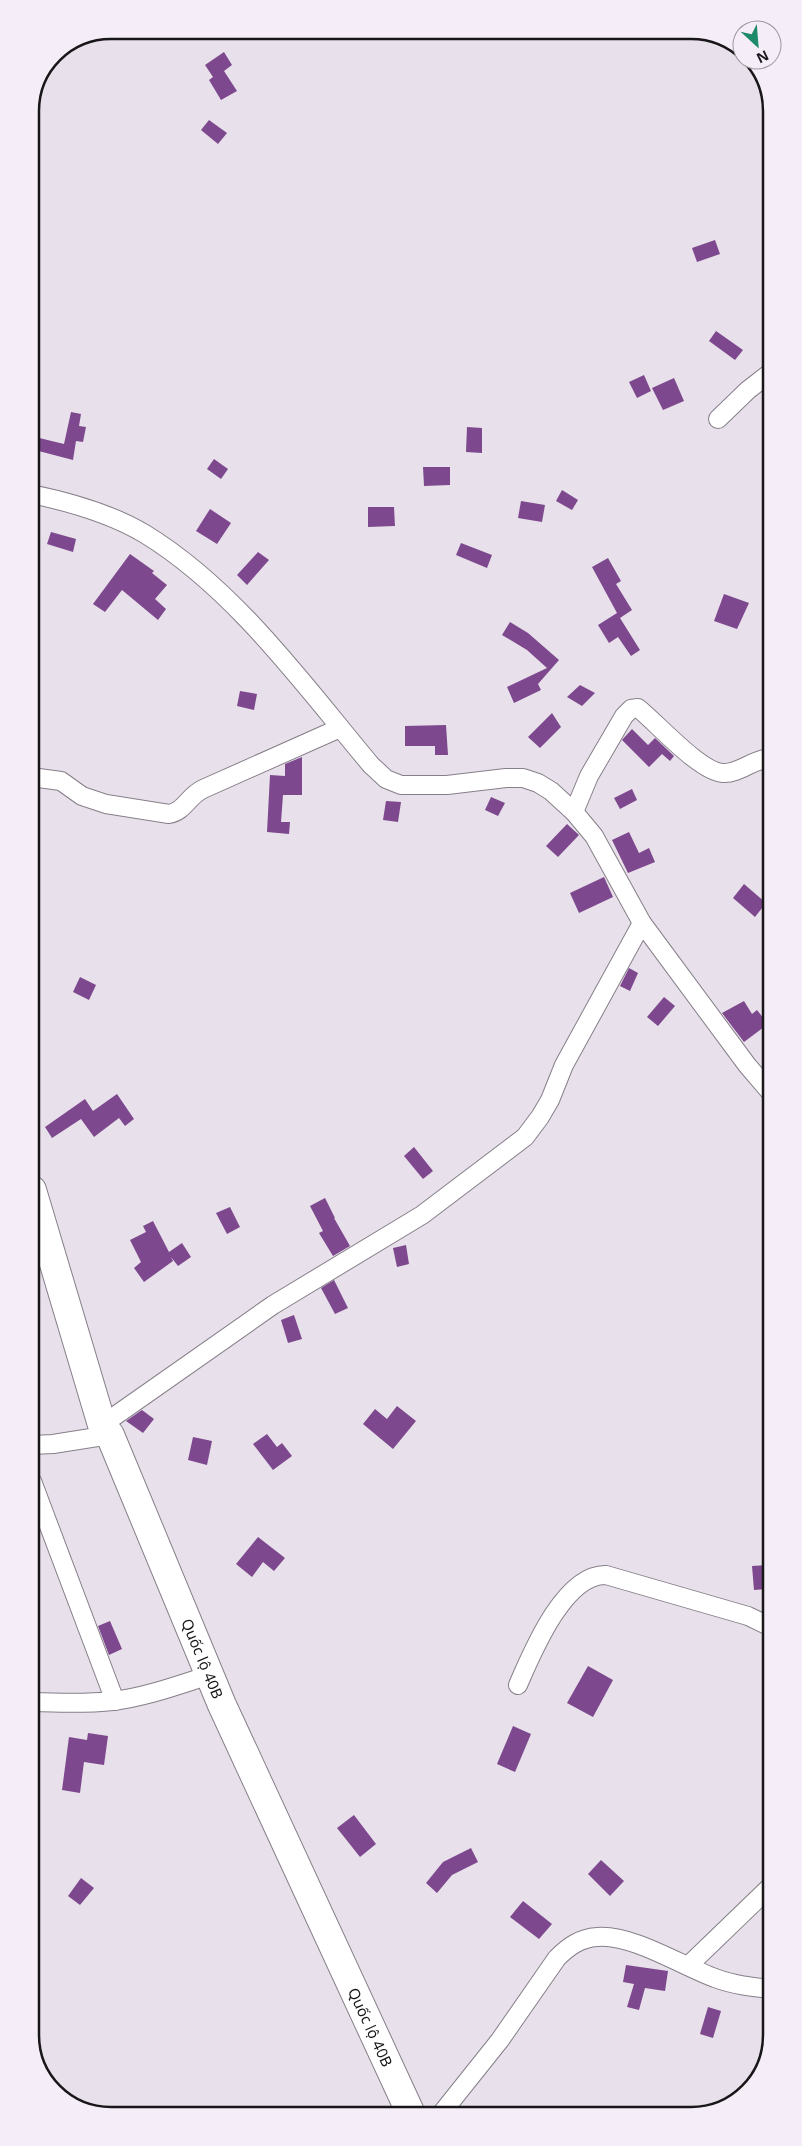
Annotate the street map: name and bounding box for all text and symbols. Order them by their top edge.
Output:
north arrow [732,20,782,70]
text: N [754,46,772,68]
street label: Quốc lộ 40B [177,1615,228,1702]
street label: Quốc lộ 40B [344,1984,398,2070]

